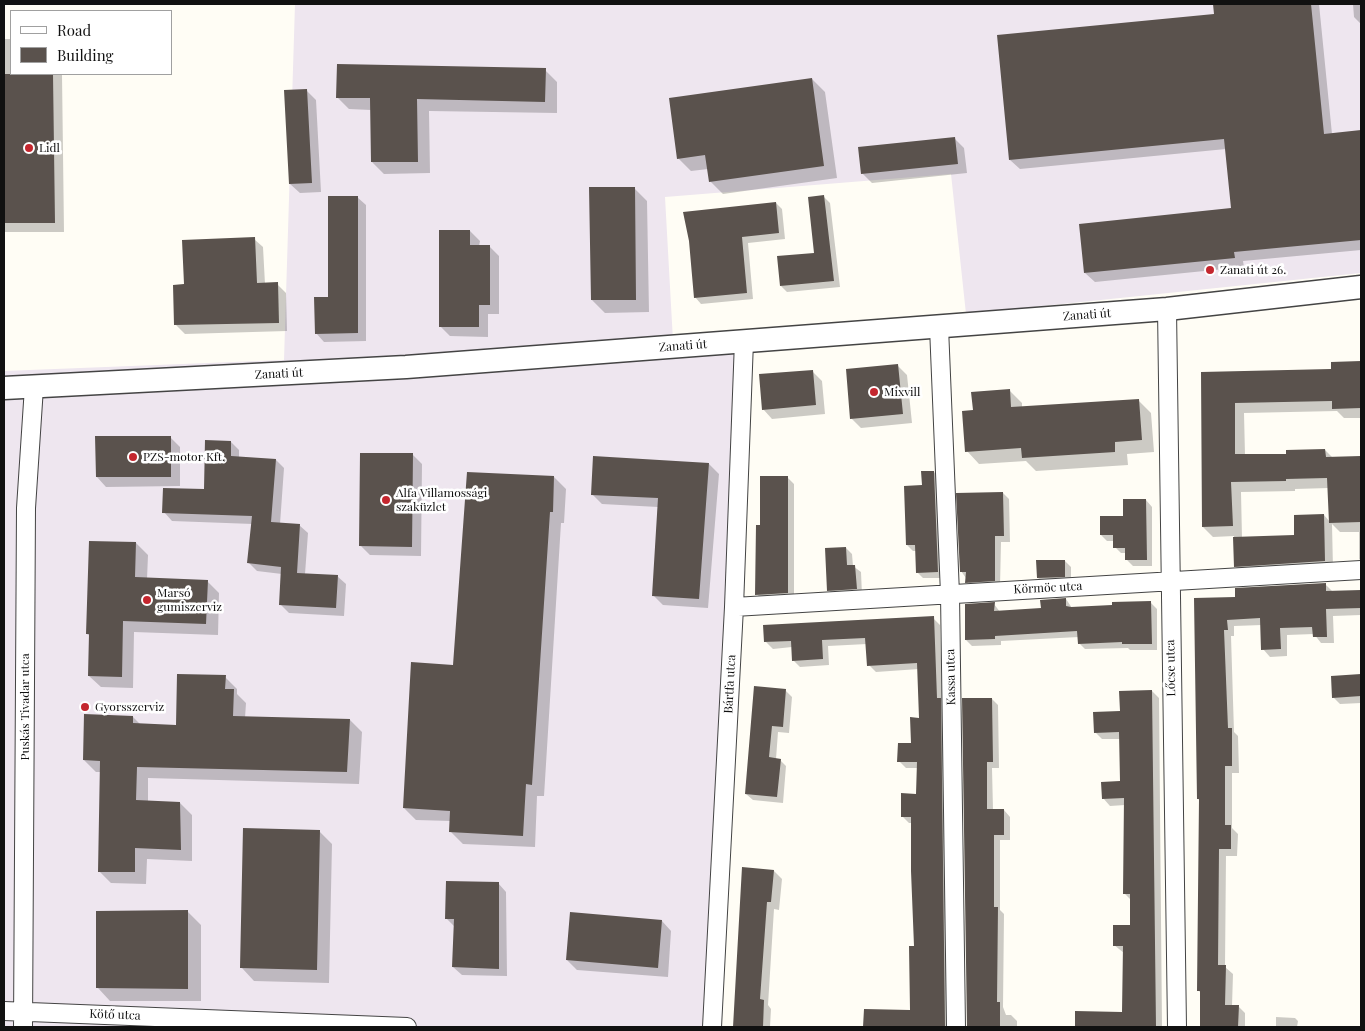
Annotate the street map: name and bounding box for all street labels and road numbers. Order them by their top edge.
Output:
street label: Zanati út [1062,306,1112,324]
street label: Zanati út [658,337,708,355]
street label: Zanati út [255,366,303,382]
street label: Körmöc utca [1013,579,1083,597]
street label: Lőcse utca [1163,639,1179,697]
street label: Kassa utca [943,649,959,705]
street label: Puskás Tivadar utca [18,653,32,761]
street label: Bártfa utca [721,654,739,714]
street label: Kötő utca [89,1007,141,1023]

